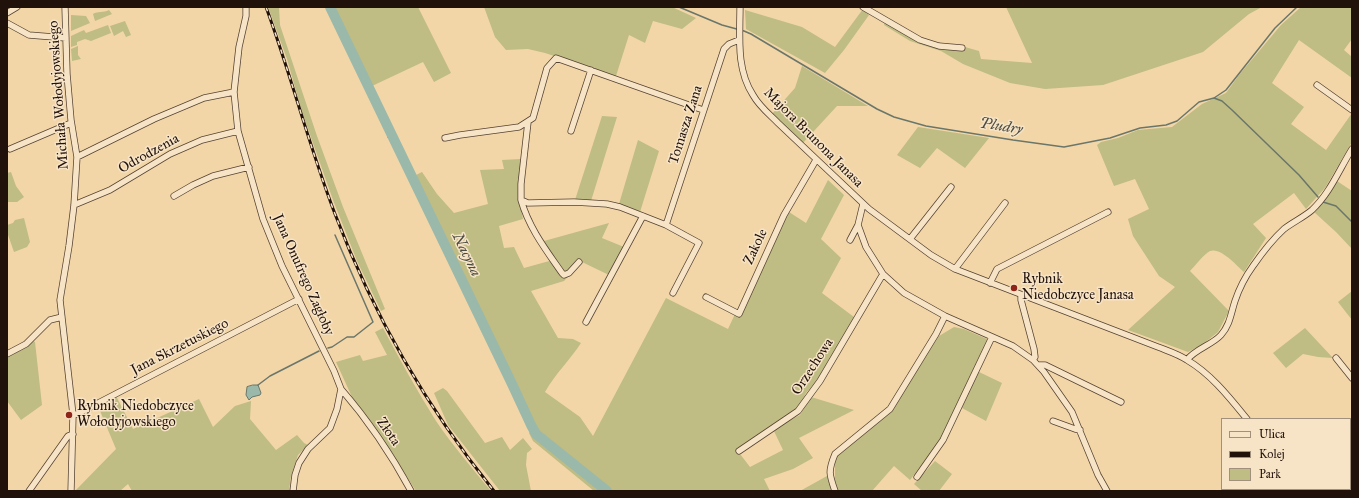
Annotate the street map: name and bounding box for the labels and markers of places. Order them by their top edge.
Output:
place label: Rybnik Niedobczyce Janasa [1022,272,1134,304]
marker: Rybnik Niedobczyce Janasa [1009,283,1019,293]
place label: Rybnik Niedobczyce Wołodyjowskiego [77,399,194,432]
marker: Rybnik Niedobczyce Wołodyjowskiego [64,410,74,420]

